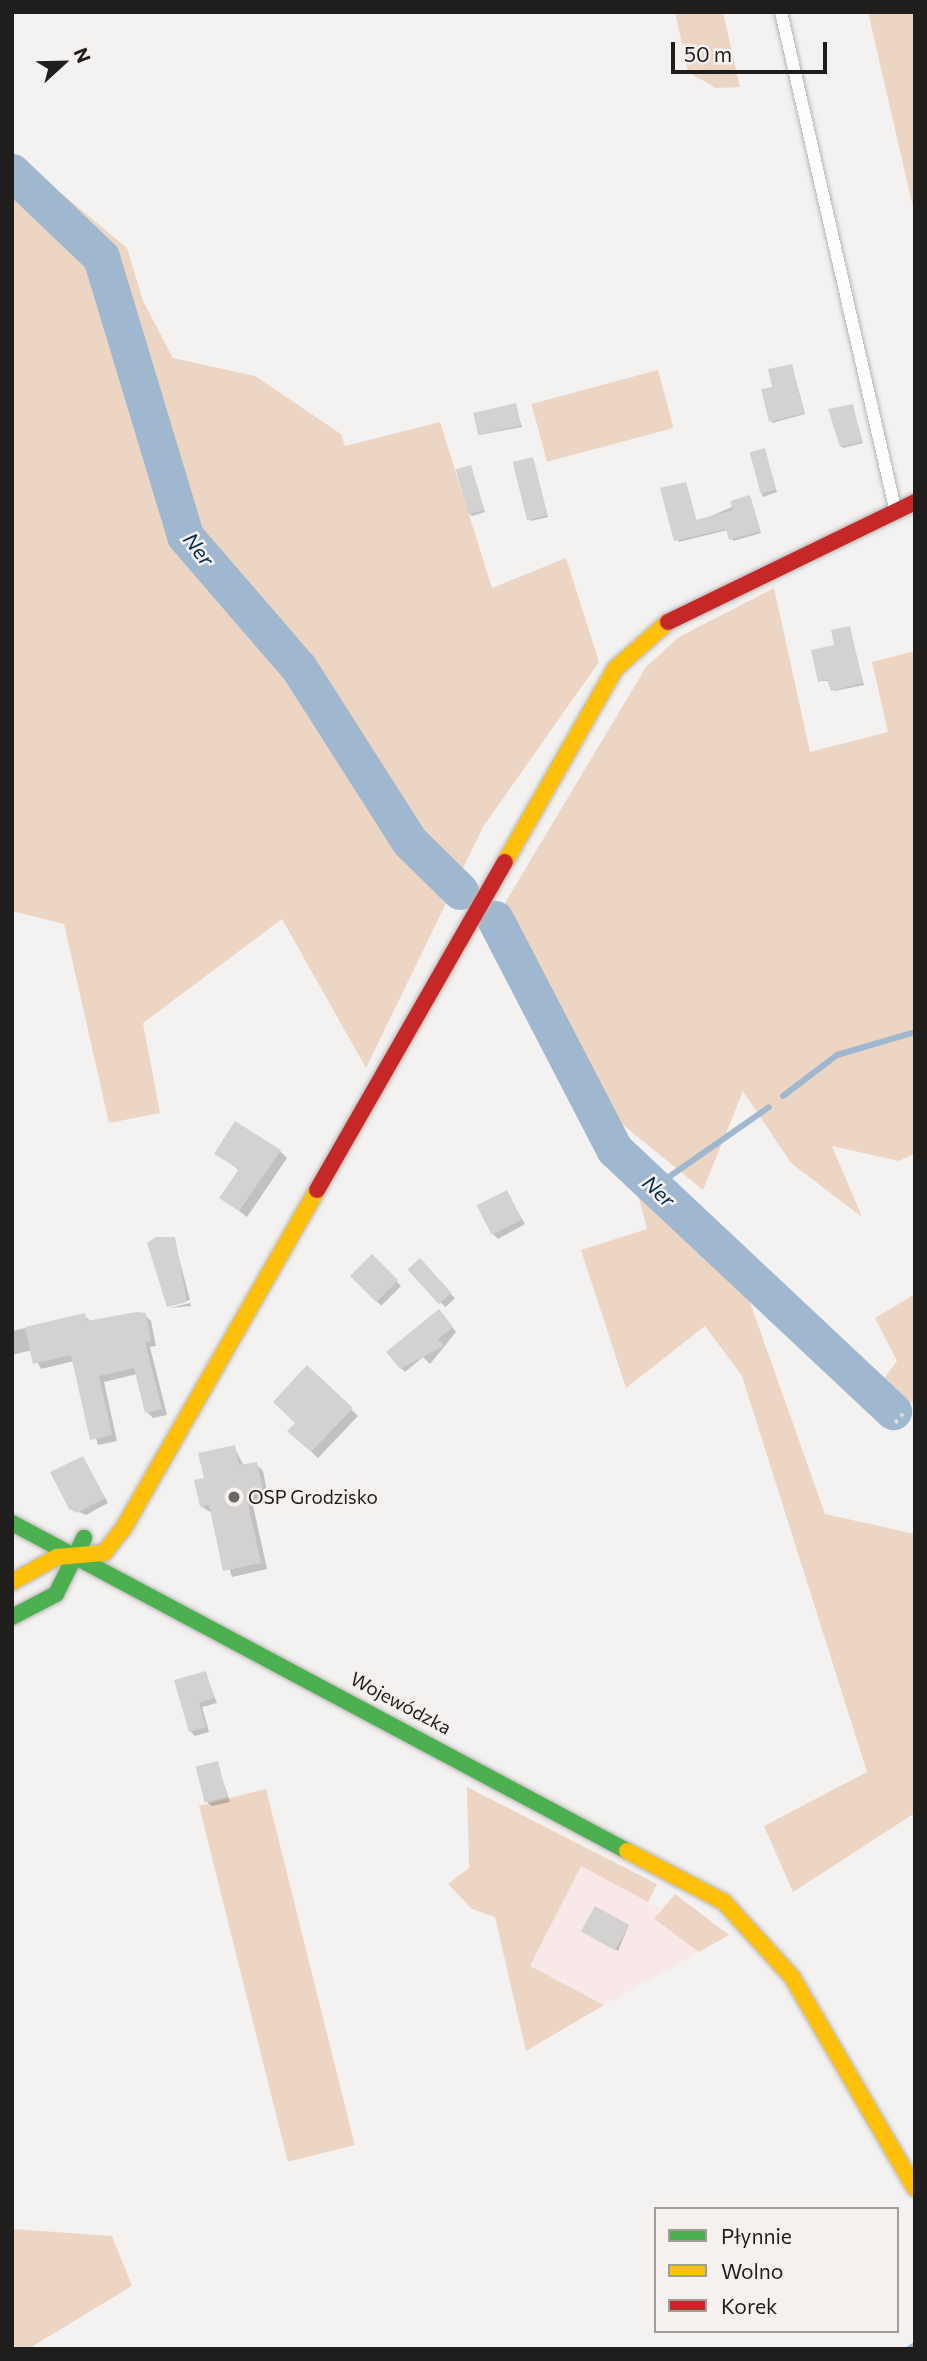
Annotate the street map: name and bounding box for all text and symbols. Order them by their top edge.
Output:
north arrow [28,28,98,98]
scale bar [675,28,831,72]
text: 50 m [684,41,732,66]
text: N [70,44,96,66]
water label: Ner [178,527,220,571]
water label: Ner [637,1170,681,1212]
place label: OSP Grodzisko [248,1486,378,1508]
marker: OSP Grodzisko [226,1489,242,1505]
street label: Wojewódzka [347,1667,455,1739]
legend [654,2207,899,2333]
text: Płynnie [721,2223,792,2248]
text: Wolno [721,2258,783,2283]
text: Korek [721,2293,777,2318]

